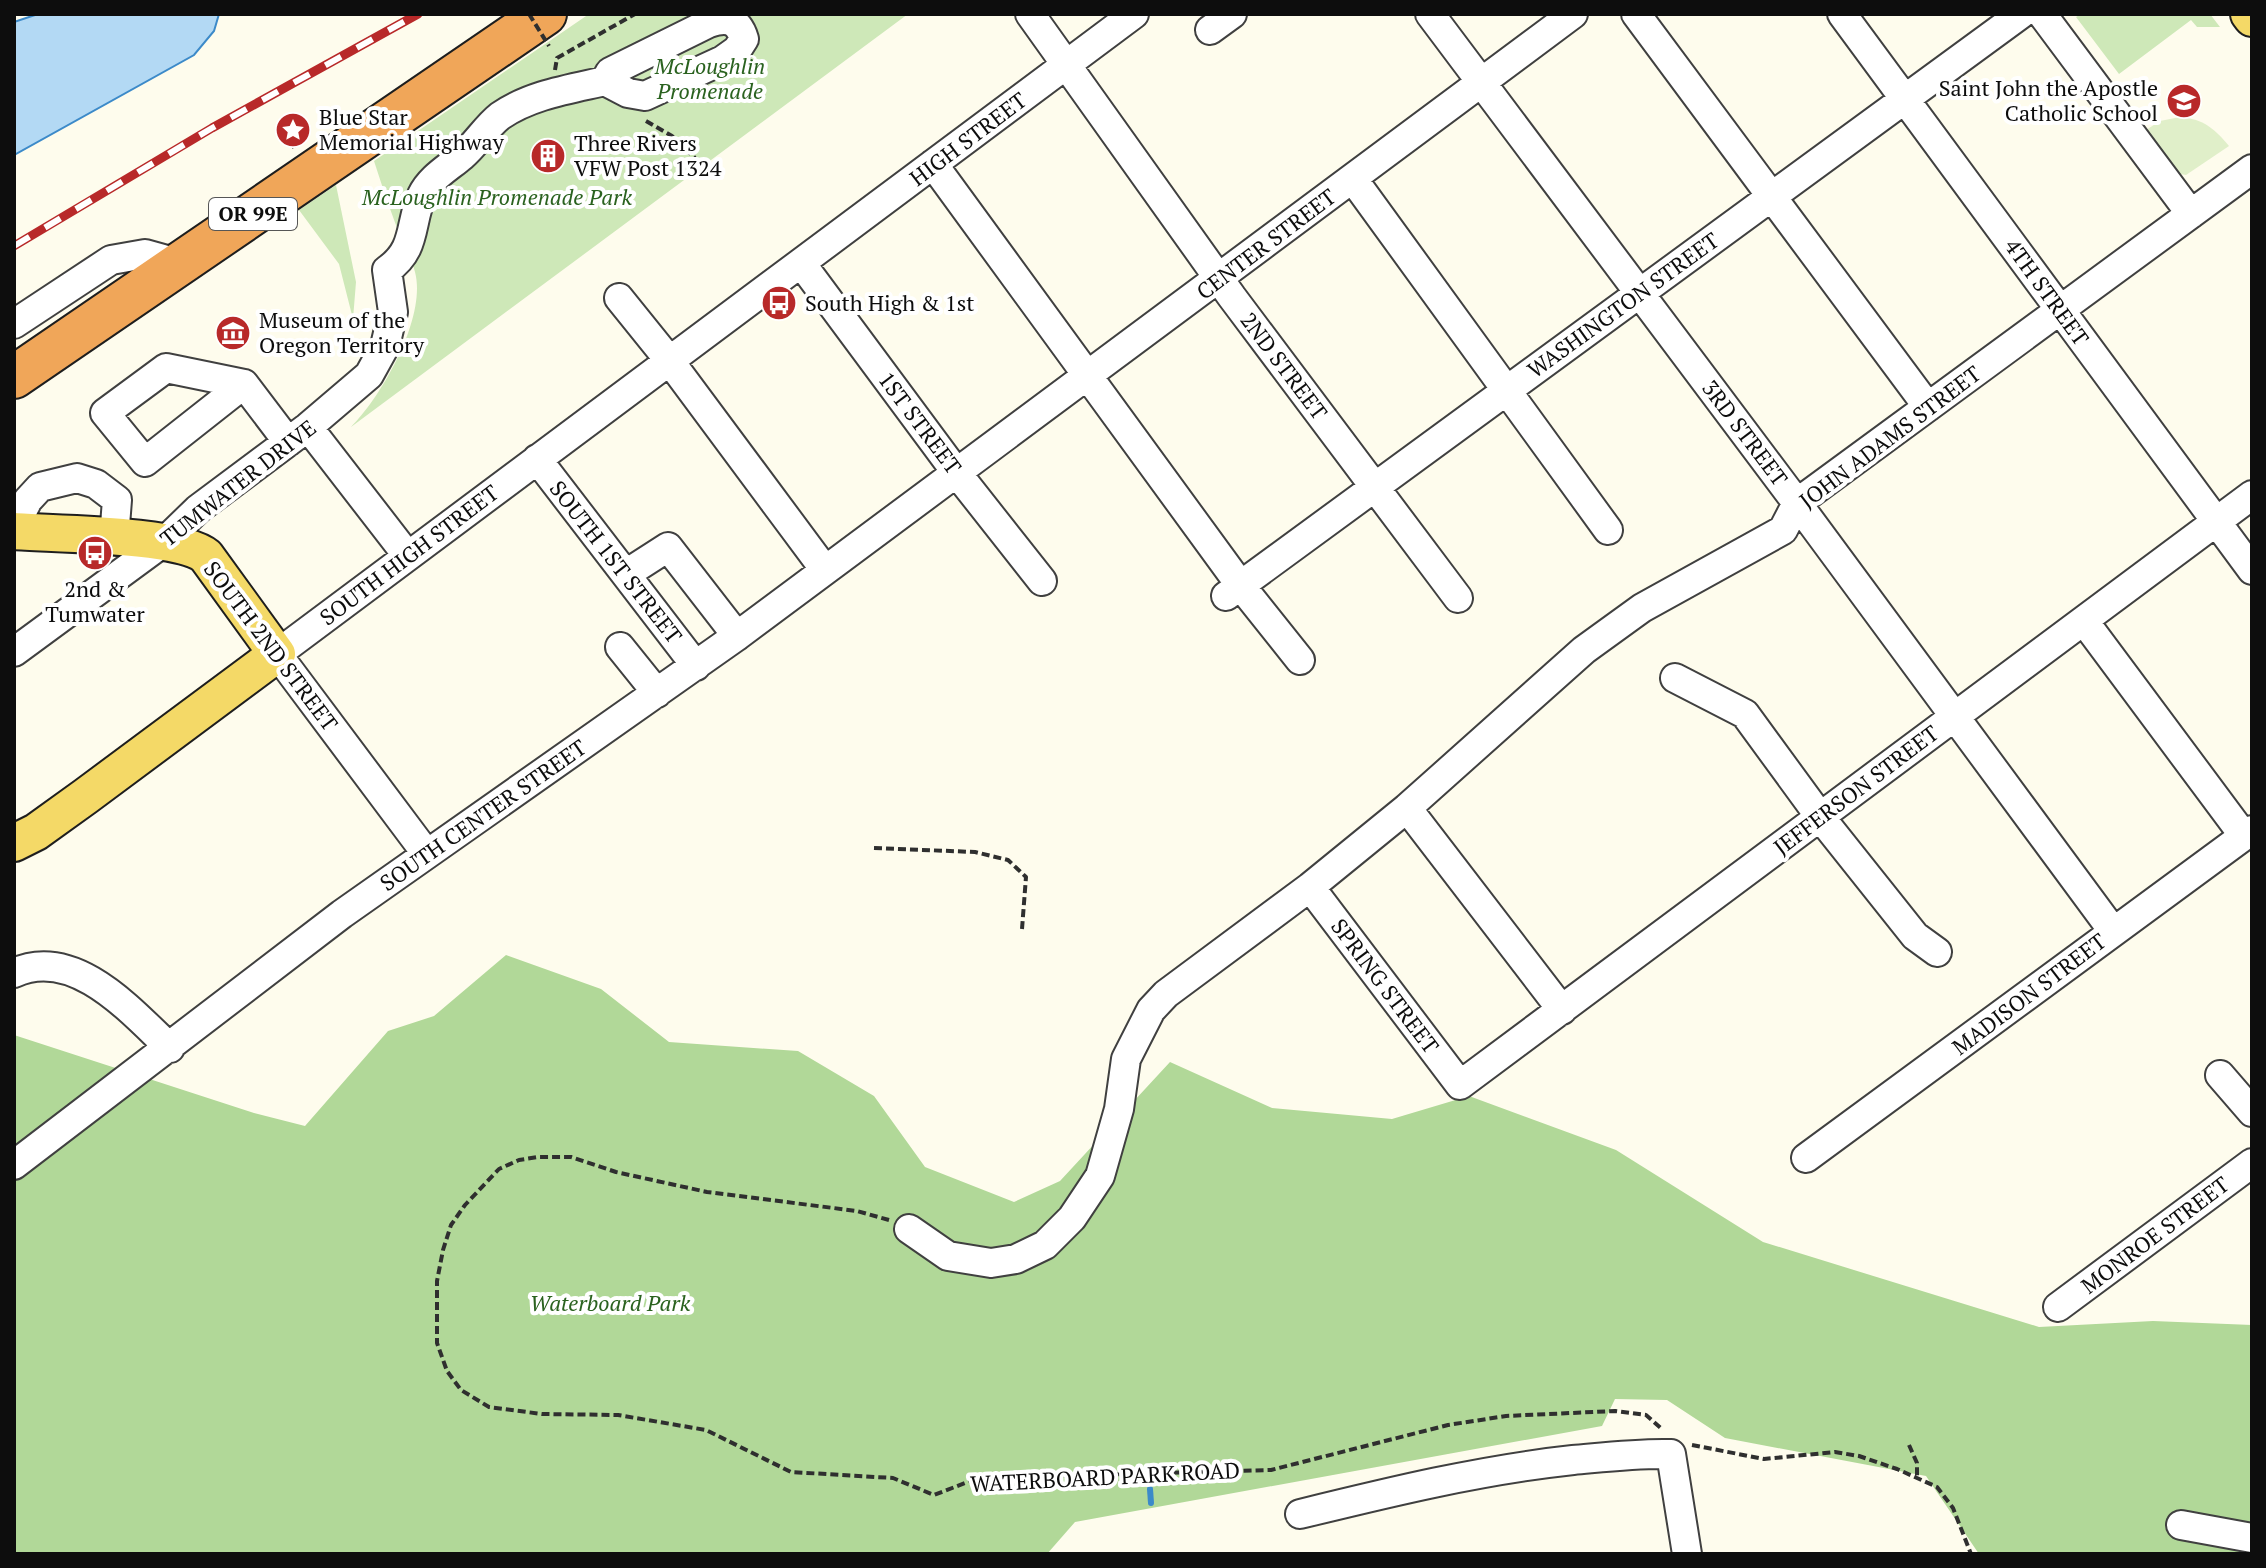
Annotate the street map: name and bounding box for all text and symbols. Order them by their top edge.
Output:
park label: McLoughlin Promenade [654,51,765,105]
place label: Saint John the Apostle Catholic School [1939,73,2158,127]
school or university icon: Saint John the Apostle Catholic School [2165,82,2203,120]
street label: HIGH STREET [903,85,1032,192]
place label: Blue Star Memorial Highway [319,102,505,156]
place icon: Blue Star Memorial Highway [274,111,312,149]
place label: Three Rivers VFW Post 1324 [574,128,722,182]
building icon: Three Rivers VFW Post 1324 [529,137,567,175]
street label: CENTER STREET [1190,181,1342,306]
park label: McLoughlin Promenade Park [361,182,633,211]
road number: OR 99E [209,198,297,230]
street label: WASHINGTON STREET [1521,225,1725,384]
street label: 4TH STREET [1999,232,2096,351]
bus stop icon: South High & 1st [760,284,798,322]
place label: South High & 1st [805,288,974,317]
place label: Museum of the Oregon Territory [259,305,425,359]
street label: 2ND STREET [1234,306,1335,426]
museum icon: Museum of the Oregon Territory [214,314,252,352]
street label: JOHN ADAMS STREET [1793,359,1987,514]
street label: 1ST STREET [872,366,969,480]
street label: 3RD STREET [1696,374,1795,492]
street label: TUMWATER DRIVE [154,413,322,553]
street label: SOUTH 1ST STREET [544,474,689,649]
street label: SOUTH HIGH STREET [313,478,504,631]
bus stop icon: 2nd & Tumwater [76,534,114,572]
street label: SOUTH 2ND STREET [198,555,345,737]
place label: 2nd & Tumwater [45,574,145,628]
street label: JEFFERSON STREET [1767,718,1944,861]
street label: SOUTH CENTER STREET [374,732,592,897]
street label: SPRING STREET [1325,912,1446,1059]
street label: MADISON STREET [1946,926,2112,1061]
street label: MONROE STREET [2075,1169,2235,1300]
park label: Waterboard Park [530,1288,691,1317]
street label: WATERBOARD PARK ROAD [969,1455,1241,1498]

